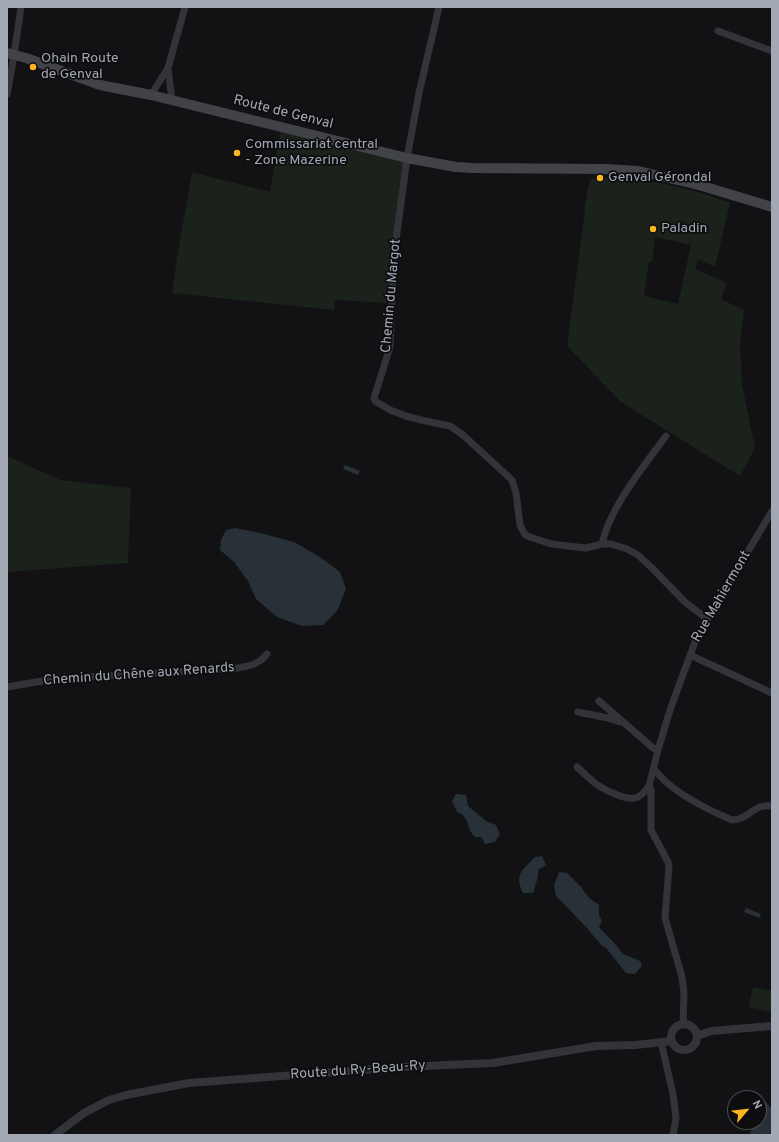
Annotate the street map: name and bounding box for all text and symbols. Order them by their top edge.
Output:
place label: Ohain Route de Genval [41,51,119,84]
marker: Ohain Route de Genval [28,62,38,72]
street label: Route de Genval [231,92,335,134]
place label: Commissariat central - Zone Mazerine [245,137,378,170]
marker: Commissariat central - Zone Mazerine [232,148,242,158]
place label: Genval Gérondal [608,170,711,186]
marker: Genval Gérondal [595,173,605,183]
place label: Paladin [661,221,707,237]
marker: Paladin [648,224,658,234]
street label: Chemin du Margot [379,238,405,354]
street label: Rue Mahiermont [689,548,755,646]
street label: Chemin du Chêne aux Renards [43,660,235,690]
street label: Route du Ry-Beau-Ry [290,1058,426,1084]
north arrow [727,1090,767,1130]
text: N [749,1098,765,1112]

